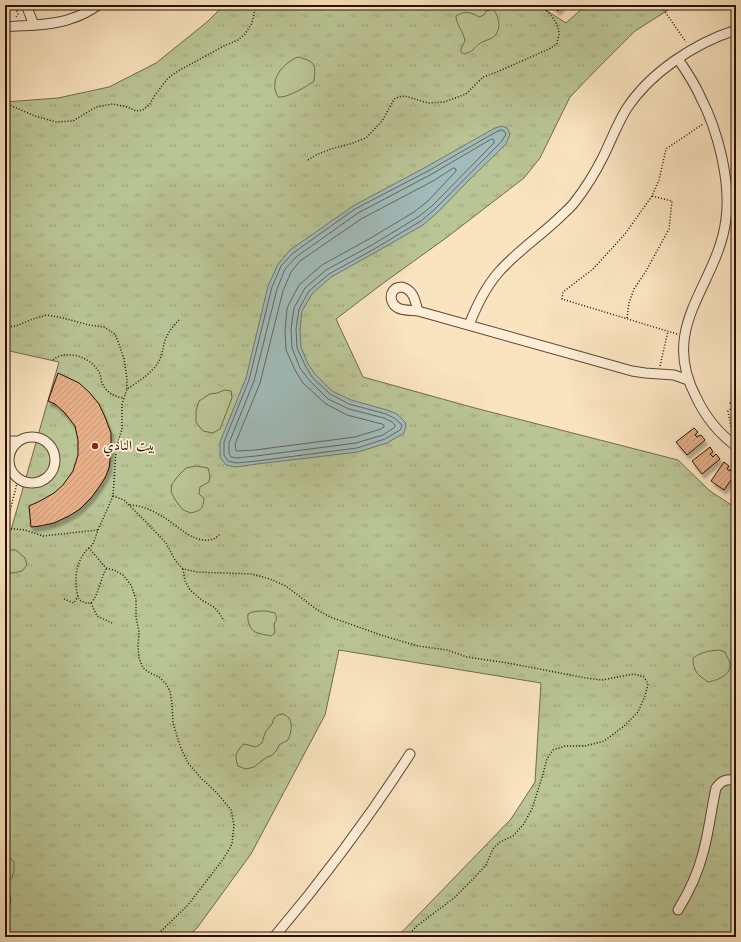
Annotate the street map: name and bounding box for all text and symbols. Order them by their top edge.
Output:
place label: بيت النادي [103,439,155,457]
marker: بيت النادي [90,441,100,451]

